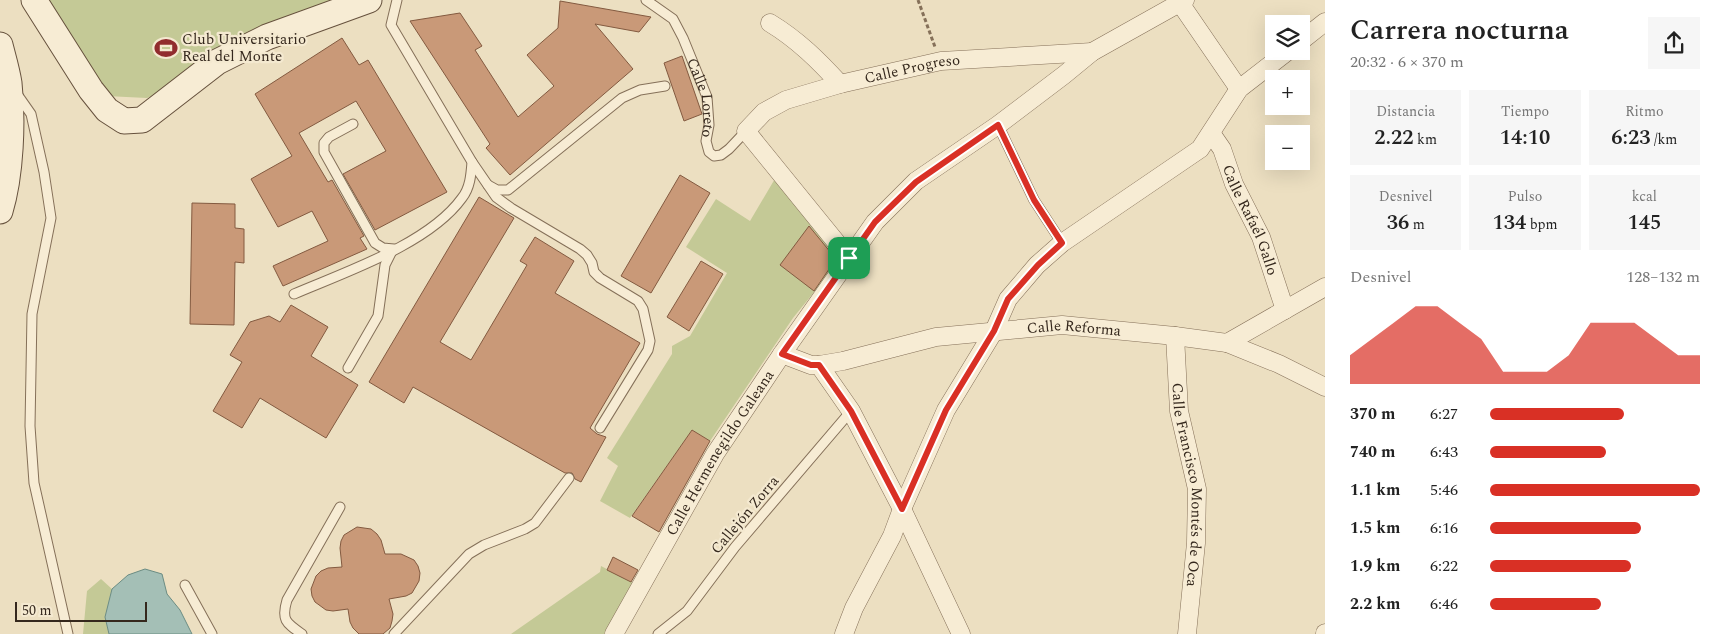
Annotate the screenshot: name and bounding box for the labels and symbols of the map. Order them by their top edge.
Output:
place label: Club Universitario Real del Monte [182,28,306,68]
sports icon: Club Universitario Real del Monte [153,35,179,61]
street label: Calle Progreso [862,48,961,90]
street label: Calle Loreto [681,54,720,140]
street label: Calle Rafaél Gallo [1217,161,1284,278]
pin [828,237,870,279]
street label: Calle Reforma [1026,313,1123,342]
street label: Calle Hermenegildo Galeana [660,365,780,540]
street label: Calle Francisco Montés de Oca [1166,382,1209,589]
street label: Callejón Zorra [705,470,785,559]
scale bar [15,599,148,622]

